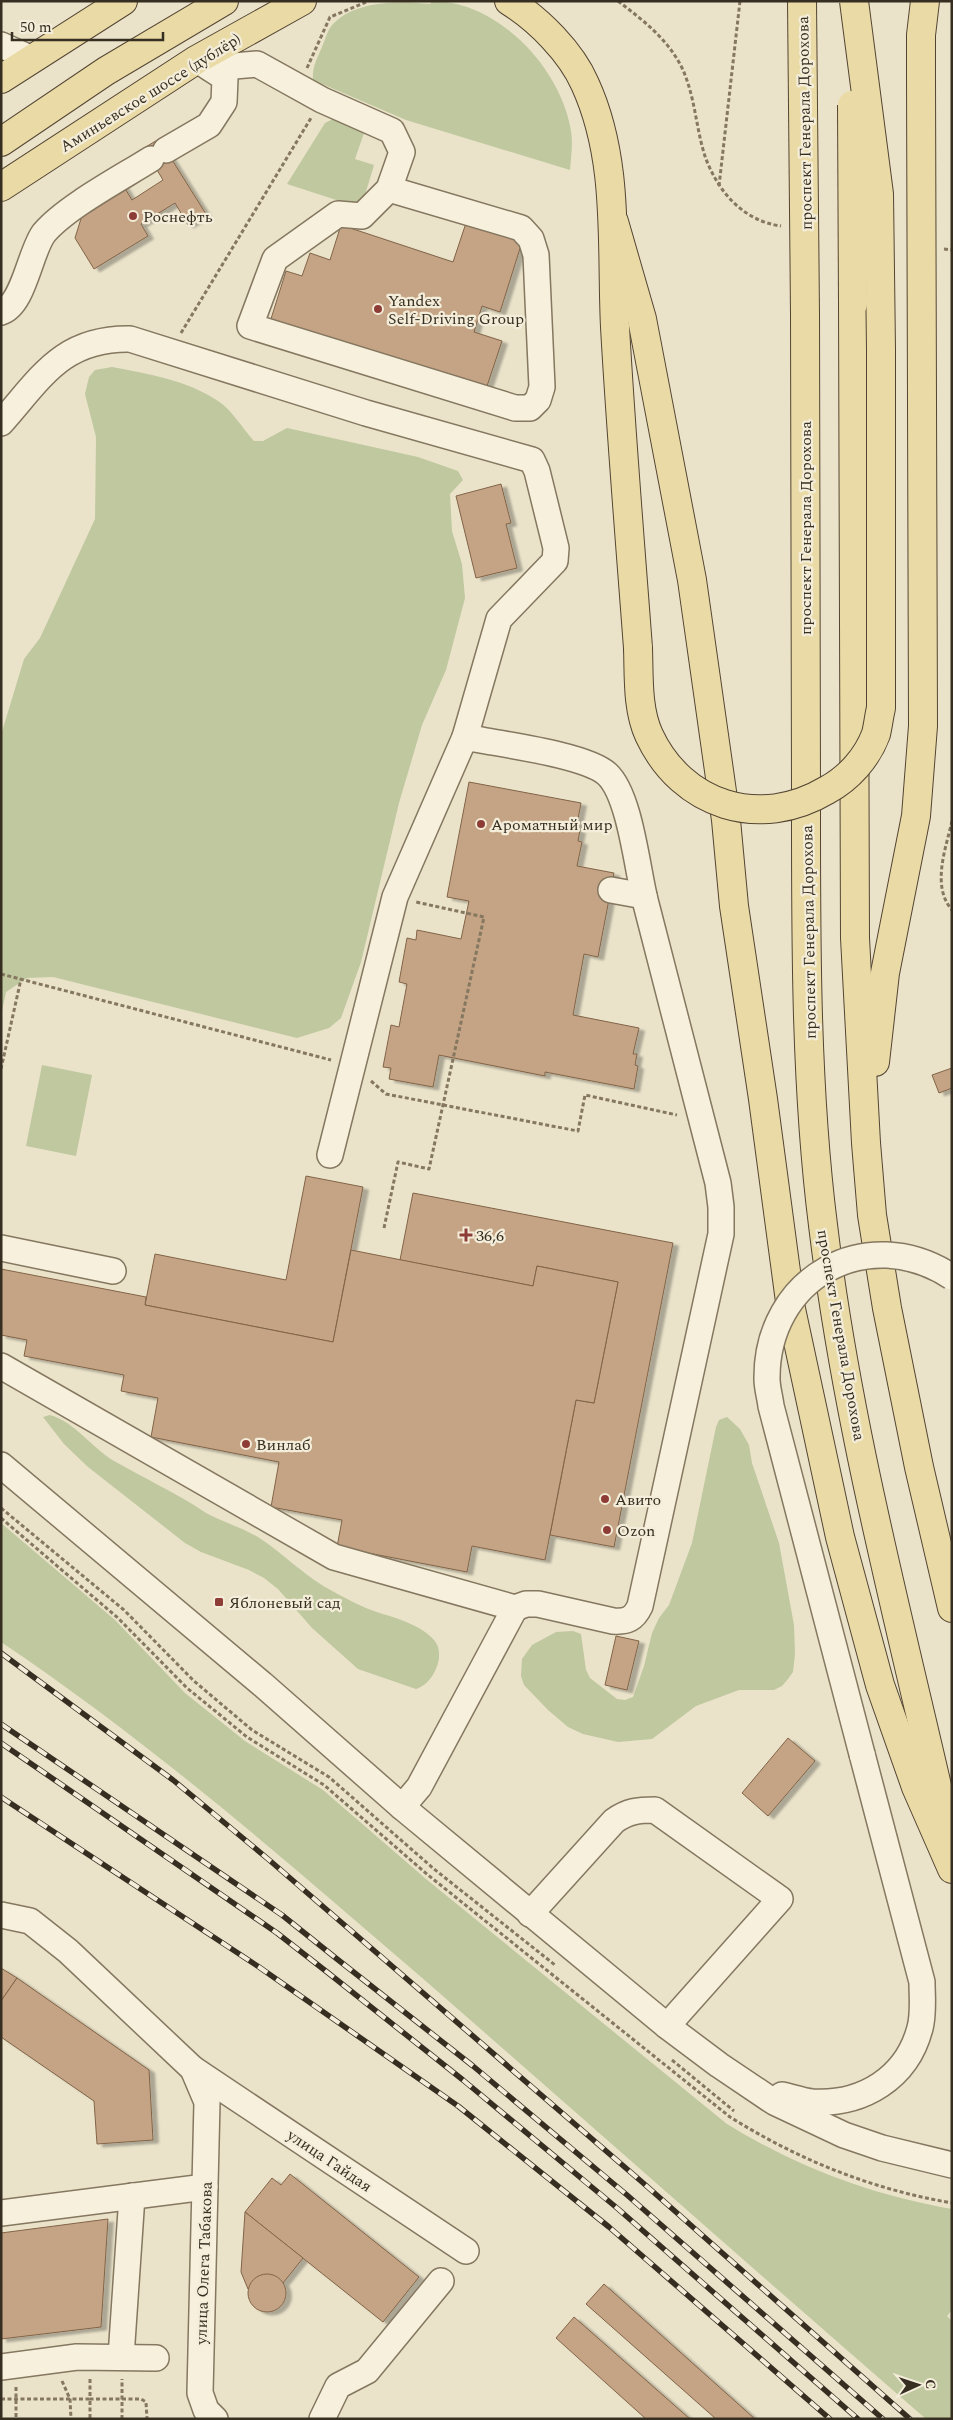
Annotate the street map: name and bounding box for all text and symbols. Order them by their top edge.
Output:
scale bar [12,10,164,42]
text: 50 m [20,16,52,39]
street label: проспект Генерала Дорохова [791,16,819,230]
street label: Аминьевское шоссе (дублёр) [55,27,246,159]
place label: Роснефть [143,205,213,229]
marker: Роснефть [127,210,139,222]
place label: Yandex Self-Driving Group [388,289,524,331]
marker: Yandex Self-Driving Group [372,303,384,315]
street label: проспект Генерала Дорохова [794,421,818,635]
place label: Ароматный мир [491,813,613,837]
marker: Ароматный мир [475,818,487,830]
street label: проспект Генерала Дорохова [795,825,823,1039]
place label: 36,6 [476,1224,504,1248]
street label: проспект Генерала Дорохова [811,1228,871,1443]
marker: 36,6 [460,1229,472,1241]
place label: Винлаб [256,1433,311,1457]
marker: Винлаб [240,1438,252,1450]
place label: Авито [615,1488,661,1512]
marker: Авито [599,1493,611,1505]
place label: Ozon [617,1519,655,1543]
marker: Ozon [601,1524,613,1536]
place label: Яблоневый сад [229,1591,341,1615]
marker: Яблоневый сад [213,1596,225,1608]
street label: улица Гайдая [281,2123,377,2198]
street label: улица Олега Табакова [189,2181,219,2346]
north arrow [893,2360,943,2410]
text: С [920,2379,941,2390]

